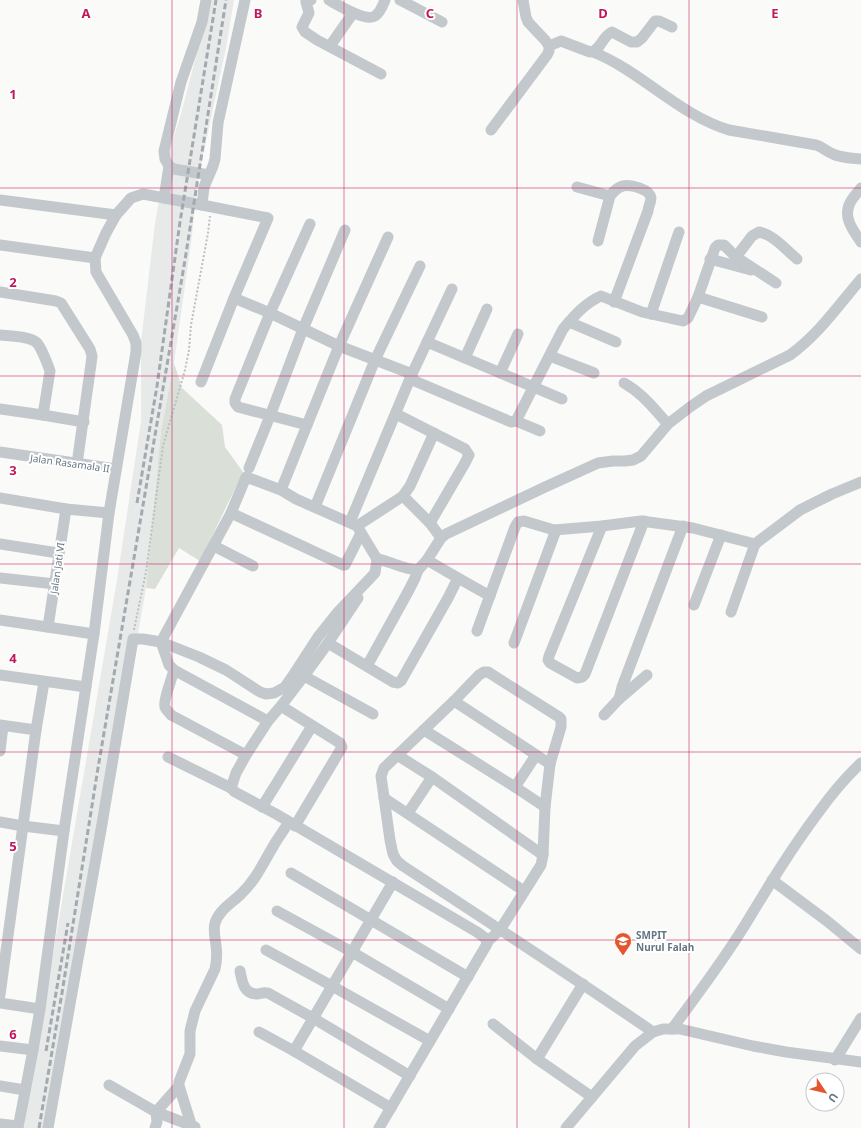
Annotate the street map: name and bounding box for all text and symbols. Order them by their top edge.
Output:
text: A [82,4,91,22]
text: B [254,4,262,22]
text: C [426,4,434,22]
text: D [598,4,608,22]
text: E [771,4,779,22]
text: 1 [9,85,17,103]
text: 2 [9,273,17,291]
street label: Jalan Rasamala II [28,450,111,476]
text: 3 [9,461,17,479]
street label: Jalan Jati VI [46,541,68,596]
text: 4 [9,649,17,667]
text: 5 [9,837,17,855]
place label: SMPIT Nurul Falah [636,928,694,954]
school or university icon: SMPIT Nurul Falah [613,931,633,956]
text: 6 [9,1025,17,1043]
north arrow [805,1072,845,1112]
text: U [825,1090,842,1106]

